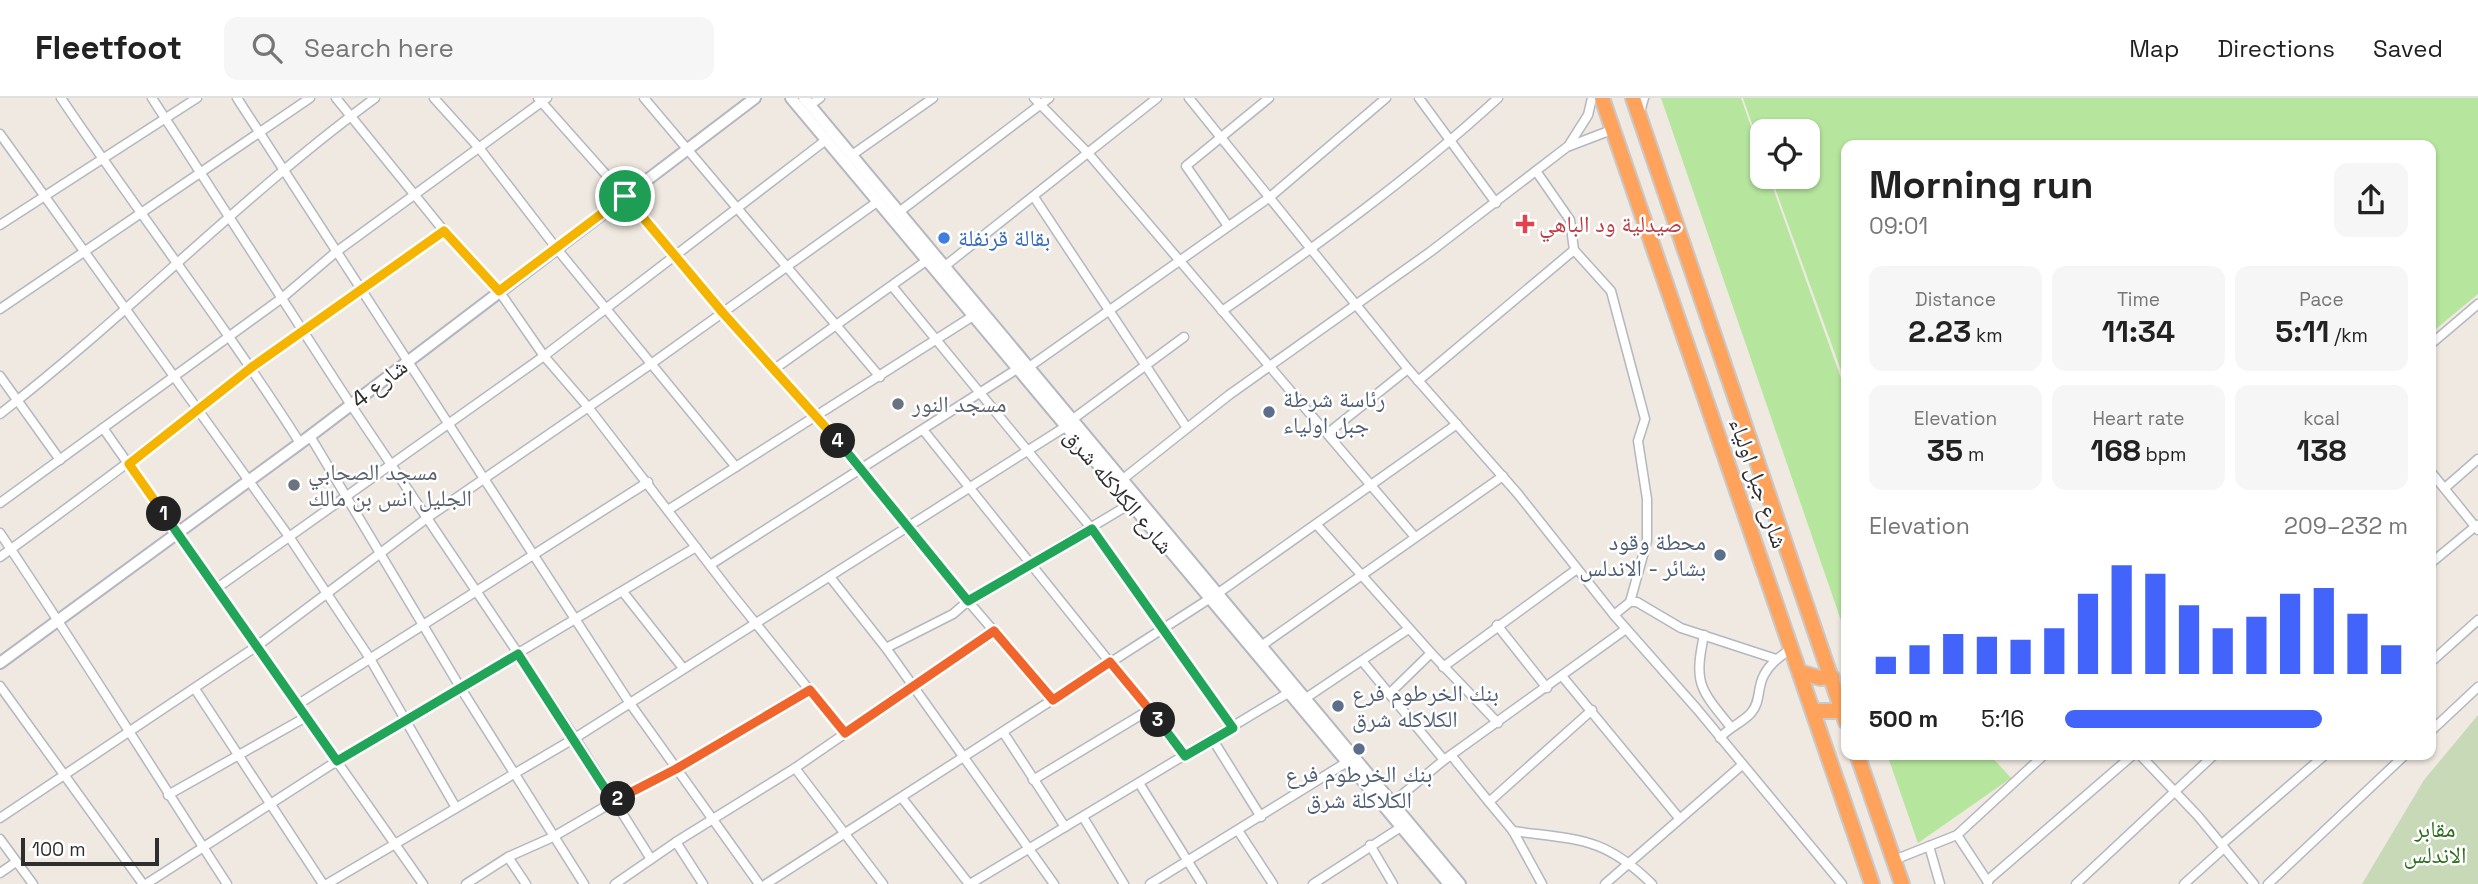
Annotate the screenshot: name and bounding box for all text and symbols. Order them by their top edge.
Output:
search box [224,17,714,80]
text: Fleetfoot [35,27,182,69]
icon: search [248,29,286,67]
text: Search here [304,31,454,65]
text: Map [2129,33,2179,64]
text: Directions [2217,33,2335,64]
text: Saved [2373,33,2443,64]
map controls [1750,119,1820,189]
button: locate [1750,119,1820,189]
text: Morning run [1869,161,2094,209]
button: share [2334,163,2408,237]
pin [595,166,655,226]
icon: arrive [606,177,644,215]
place label: صيدلية ود الباهي [1539,209,1682,243]
text: 09:01 [1869,211,1928,241]
marker: صيدلية ود الباهي [1517,216,1533,232]
place label: بقالة قرنفلة [958,223,1050,253]
marker: بقالة قرنفلة [936,230,952,246]
text: Distance [1915,287,1996,312]
text: Time [2117,287,2160,312]
text: Pace [2299,287,2344,312]
text: 2.23 [1908,312,1971,351]
text: 11:34 [2102,312,2175,351]
text: 5:11 [2275,312,2329,351]
text: km [1971,323,2003,348]
text: /km [2329,323,2368,348]
street label: شارع 4 [345,351,413,415]
place label: رئاسة شرطة جبل اولياء [1283,384,1385,440]
place label: مسجد النور [911,389,1007,419]
marker: مسجد النور [890,396,906,412]
marker: رئاسة شرطة جبل اولياء [1261,404,1277,420]
text: Elevation [1914,406,1997,431]
text: Heart rate [2092,406,2185,431]
text: kcal [2303,406,2340,431]
street label: شارع جبل اولياء [1723,414,1795,552]
street label: شارع الكلاكله شرق [1058,422,1180,560]
pin: 4 [820,424,856,458]
text: 4 [831,428,844,453]
text: 35 [1927,431,1963,470]
text: 168 [2091,431,2141,470]
text: 138 [2297,431,2346,470]
text: m [1963,442,1984,467]
text: bpm [2141,442,2186,467]
place label: مسجد الصحابي الجليل انس بن مالك [308,457,472,513]
marker: مسجد الصحابي الجليل انس بن مالك [286,477,302,493]
pin: 1 [146,496,182,532]
text: 1 [159,501,168,526]
text: Elevation [1869,511,1970,541]
text: 209–232 m [2284,511,2408,541]
place label: محطة وقود بشائر - الاندلس [1579,527,1706,583]
marker: محطة وقود بشائر - الاندلس [1712,547,1728,563]
place label: بنك الخرطوم فرع الكلاكله شرق [1352,678,1499,734]
marker: بنك الخرطوم فرع الكلاكله شرق [1330,698,1346,714]
pin: 3 [1140,702,1176,738]
text: 500 m [1869,704,1938,734]
text: 5:16 [1981,704,2024,734]
text: 3 [1152,707,1163,732]
marker: بنك الخرطوم فرع الكلاكلة شرق [1351,741,1367,757]
place label: بنك الخرطوم فرع الكلاكلة شرق [1286,759,1432,815]
pin: 2 [600,782,636,816]
text: 2 [612,786,623,811]
park label: مقابر الاندلس [2404,814,2466,870]
scale bar [21,835,159,867]
text: 100 m [32,837,86,862]

